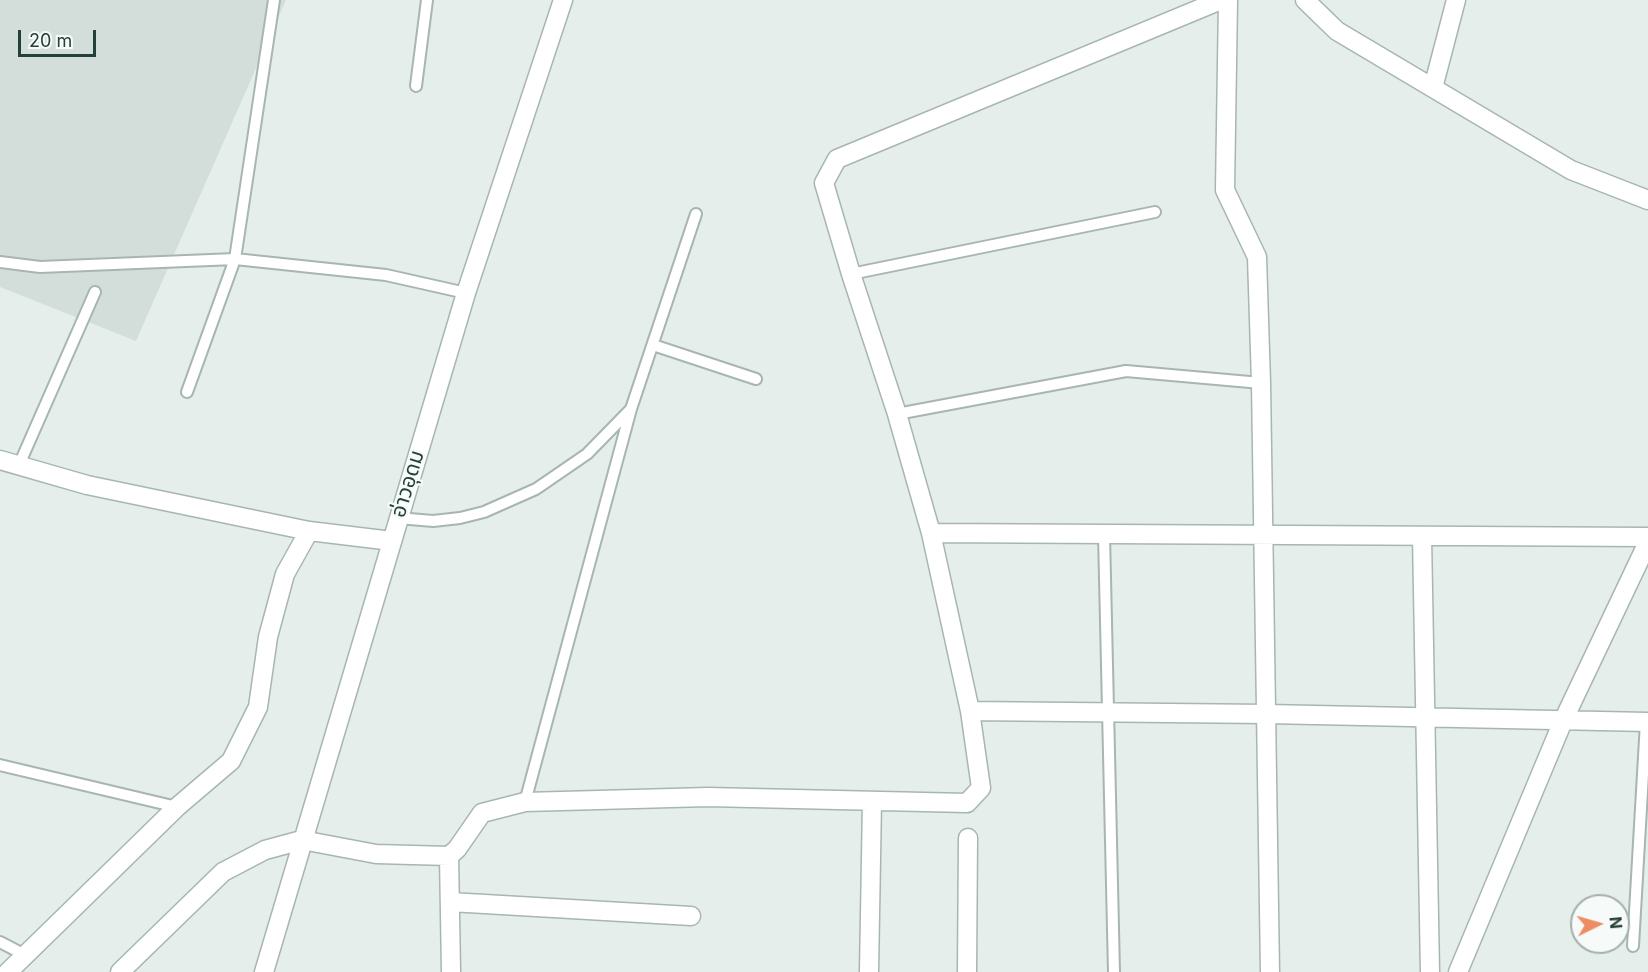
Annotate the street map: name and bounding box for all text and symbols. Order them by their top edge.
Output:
scale bar [21,18,99,56]
text: 20 m [29,30,72,51]
street label: อ่าวอุดม [386,447,430,521]
north arrow [1570,894,1630,954]
text: N [1605,916,1626,930]

